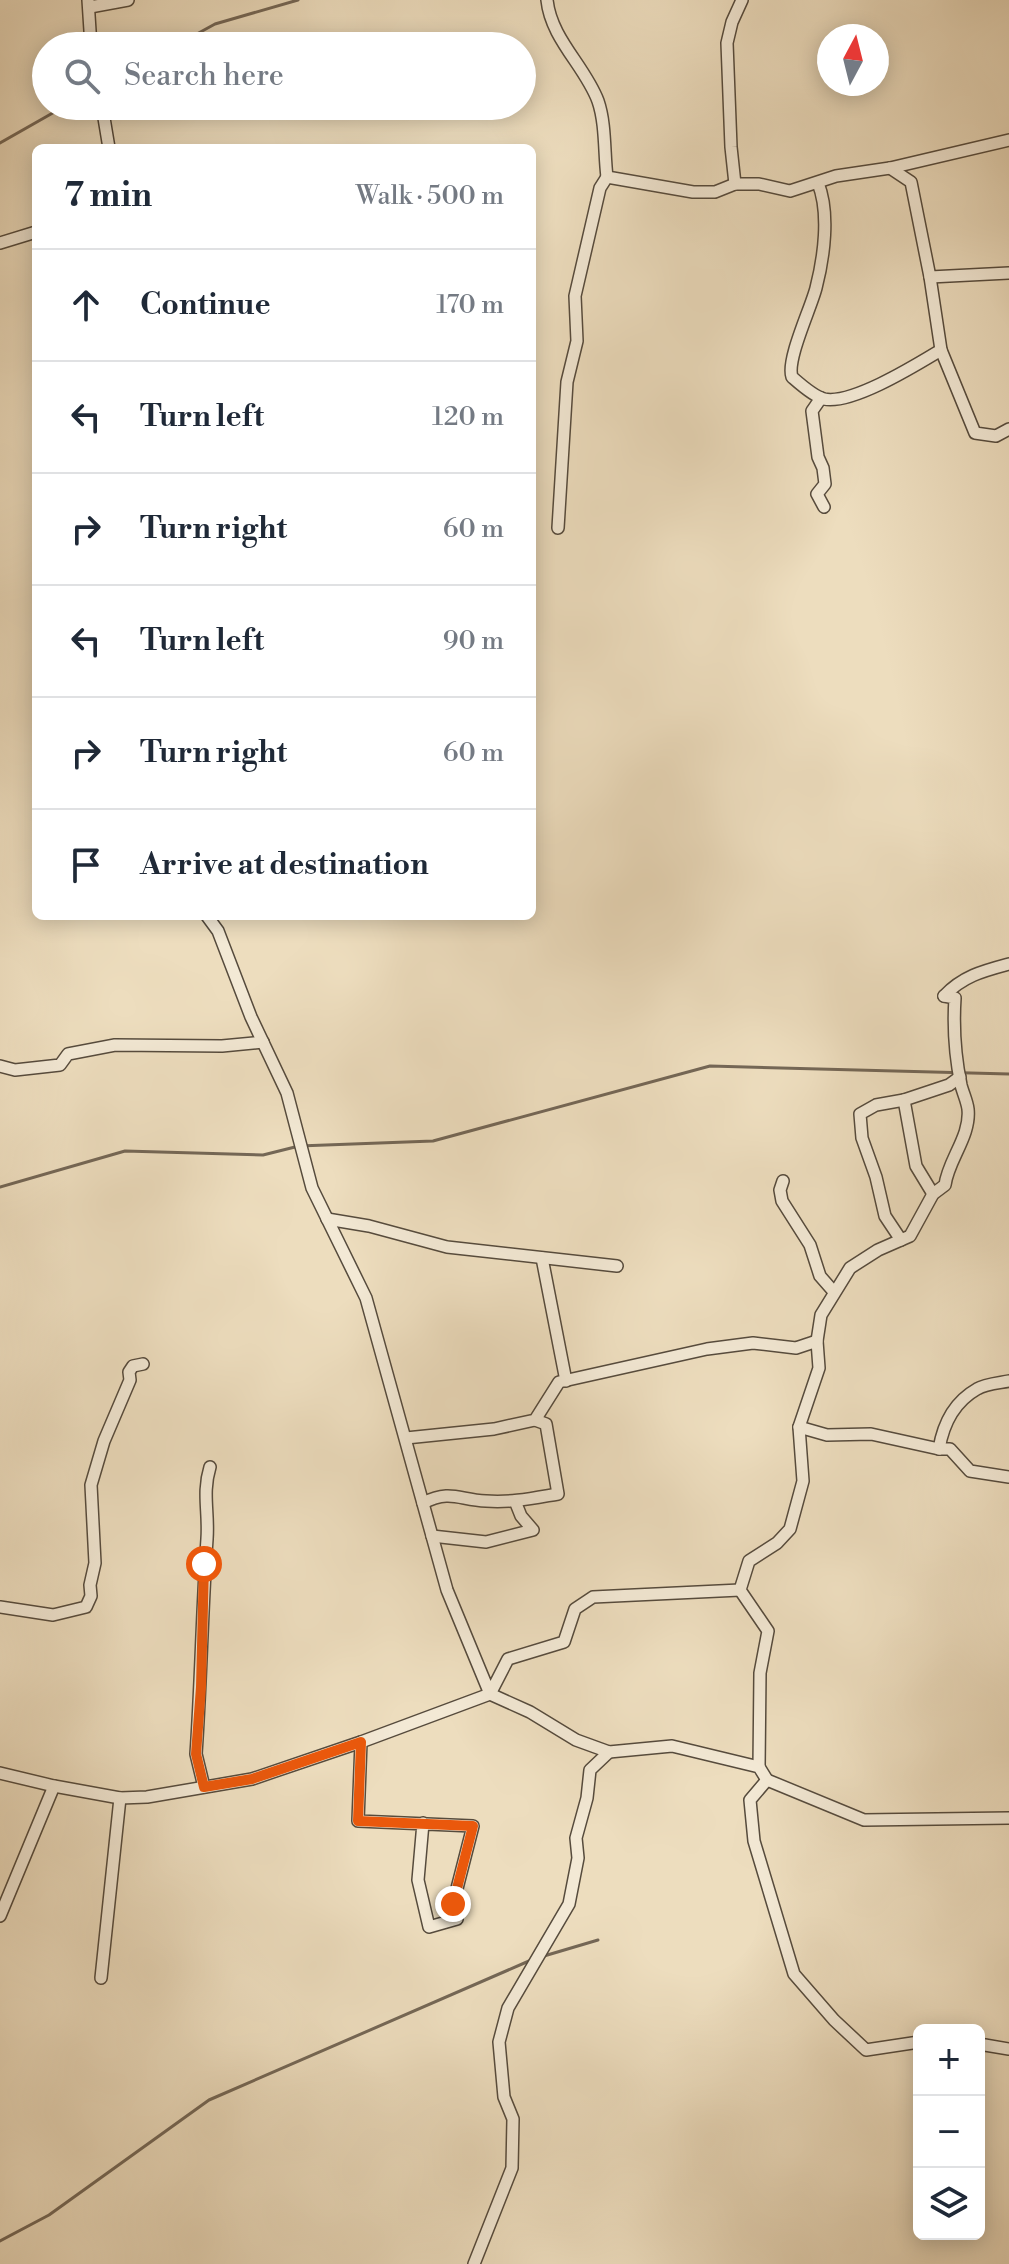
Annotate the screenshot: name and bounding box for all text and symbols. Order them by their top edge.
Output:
north arrow [817,24,889,96]
search box [32,32,536,120]
icon: search [60,54,104,98]
text: Search here [124,57,284,95]
text: 7 min [64,175,152,217]
text: Walk · 500 m [356,180,504,212]
icon: ahead [64,283,108,327]
text: Continue [140,286,271,324]
text: 170 m [436,289,504,321]
icon: left [64,395,108,439]
text: Turn left [140,398,264,436]
text: 120 m [432,401,504,433]
icon: right [64,507,108,551]
text: Turn right [140,510,287,548]
text: 60 m [443,513,504,545]
icon: left [64,619,108,663]
text: Turn left [140,622,264,660]
text: 90 m [443,625,504,657]
icon: right [64,731,108,775]
text: Turn right [140,734,287,772]
text: 60 m [443,737,504,769]
icon: arrive [64,843,108,887]
text: Arrive at destination [140,846,429,884]
route start [186,1546,222,1582]
route end [435,1886,471,1922]
map controls [913,2024,985,2240]
button: + [913,2024,985,2096]
button: − [913,2096,985,2168]
button: layers [913,2168,985,2240]

